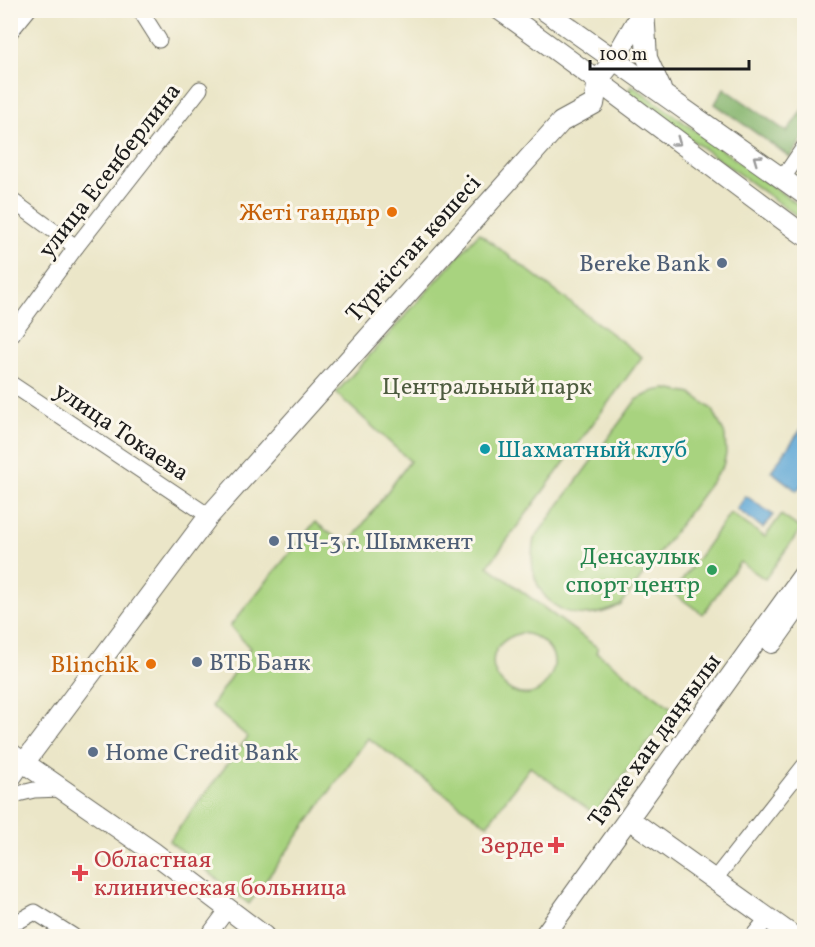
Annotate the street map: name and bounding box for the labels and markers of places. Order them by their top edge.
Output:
place label: Жетi тандыр [239,197,380,231]
marker: Жетi тандыр [385,205,399,219]
place label: Bereke Bank [579,248,710,282]
marker: Bereke Bank [715,256,729,270]
place label: Шахматный клуб [497,434,687,468]
marker: Шахматный клуб [478,442,492,456]
place label: ПЧ-3 г. Шымкент [286,526,473,560]
marker: ПЧ-3 г. Шымкент [267,534,281,548]
place label: Денсаулык спорт центр [566,541,700,603]
marker: Денсаулык спорт центр [705,563,719,577]
place label: ВТБ Банк [209,647,311,681]
place label: Blinchik [51,649,139,683]
marker: ВТБ Банк [190,655,204,669]
marker: Blinchik [144,657,158,671]
place label: Home Credit Bank [105,737,299,771]
marker: Home Credit Bank [86,745,100,759]
place label: Зерде [480,830,544,864]
marker: Зерде [549,838,563,852]
place label: Областная клиническая больница [94,844,347,906]
marker: Областная клиническая больница [71,864,89,882]

